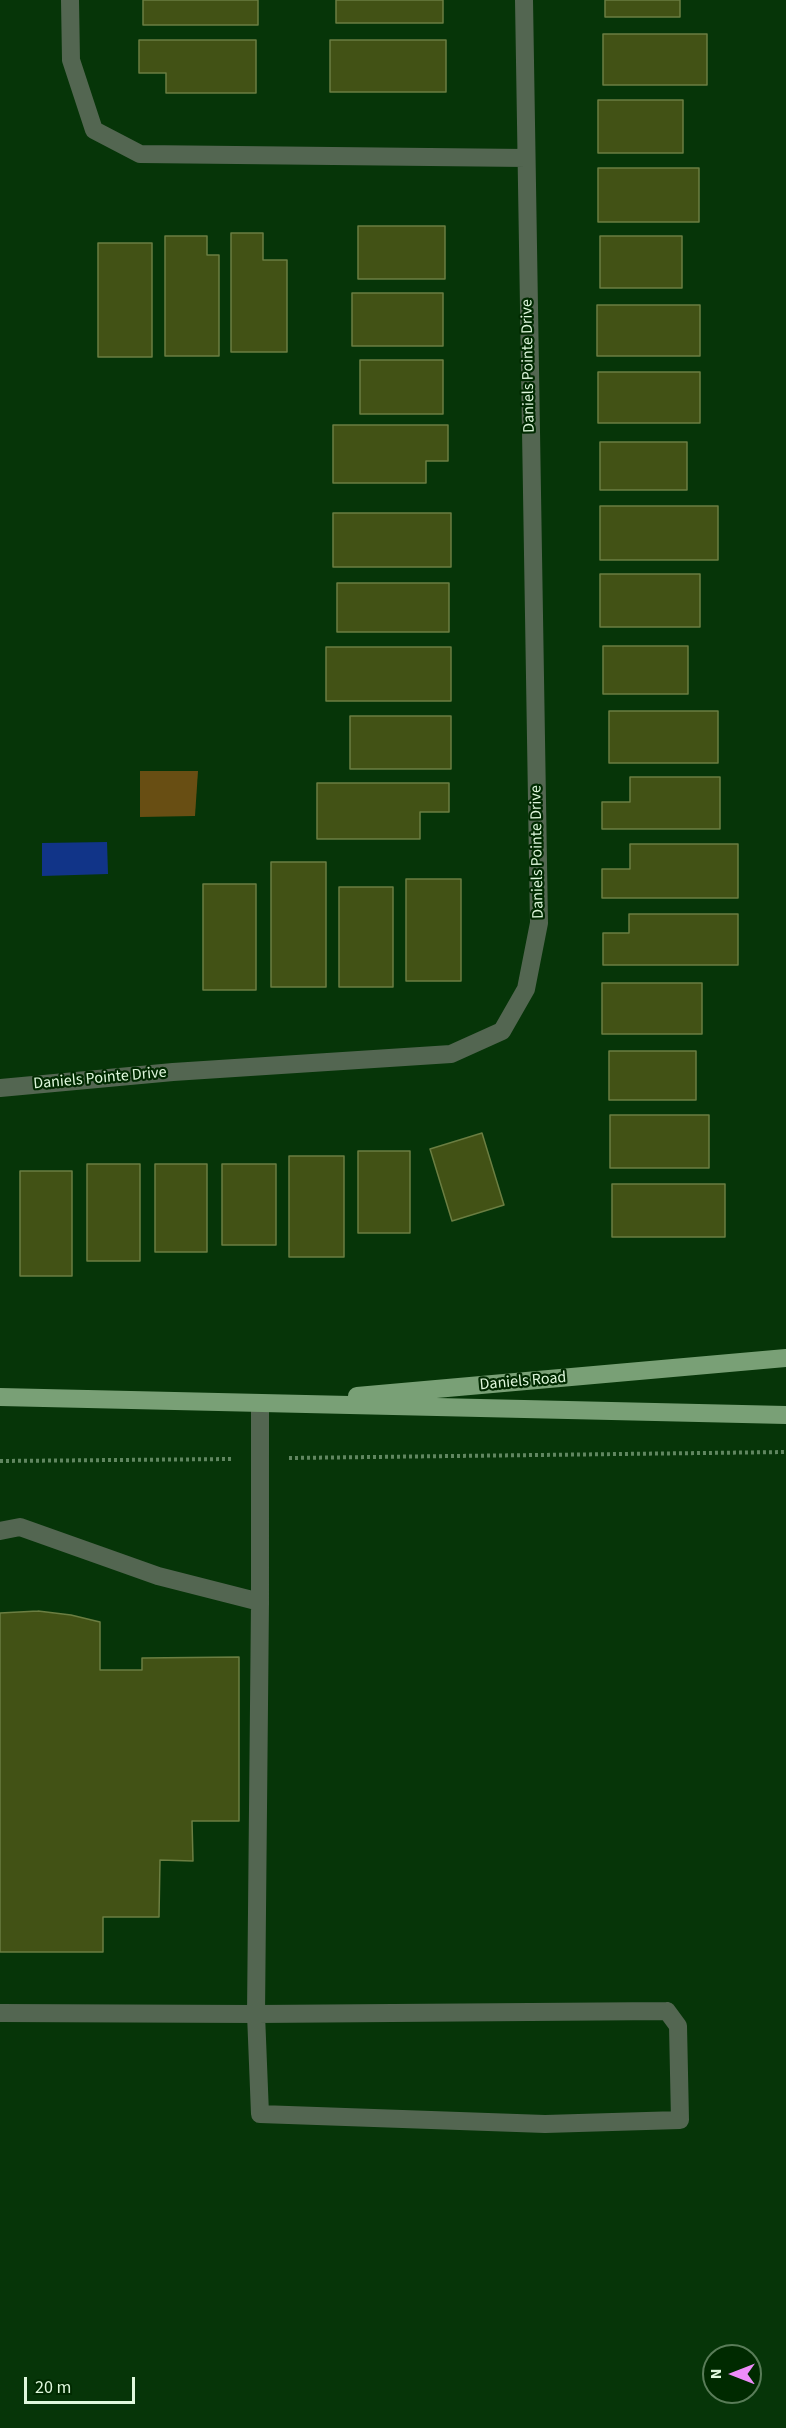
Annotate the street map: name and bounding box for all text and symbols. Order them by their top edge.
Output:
street label: Daniels Pointe Drive [518,299,540,433]
street label: Daniels Pointe Drive [527,785,549,919]
street label: Daniels Pointe Drive [33,1064,167,1094]
street label: Daniels Road [479,1369,567,1395]
north arrow [702,2344,762,2404]
scale bar [27,2365,138,2403]
text: N [705,2369,727,2379]
text: 20 m [35,2375,71,2400]

